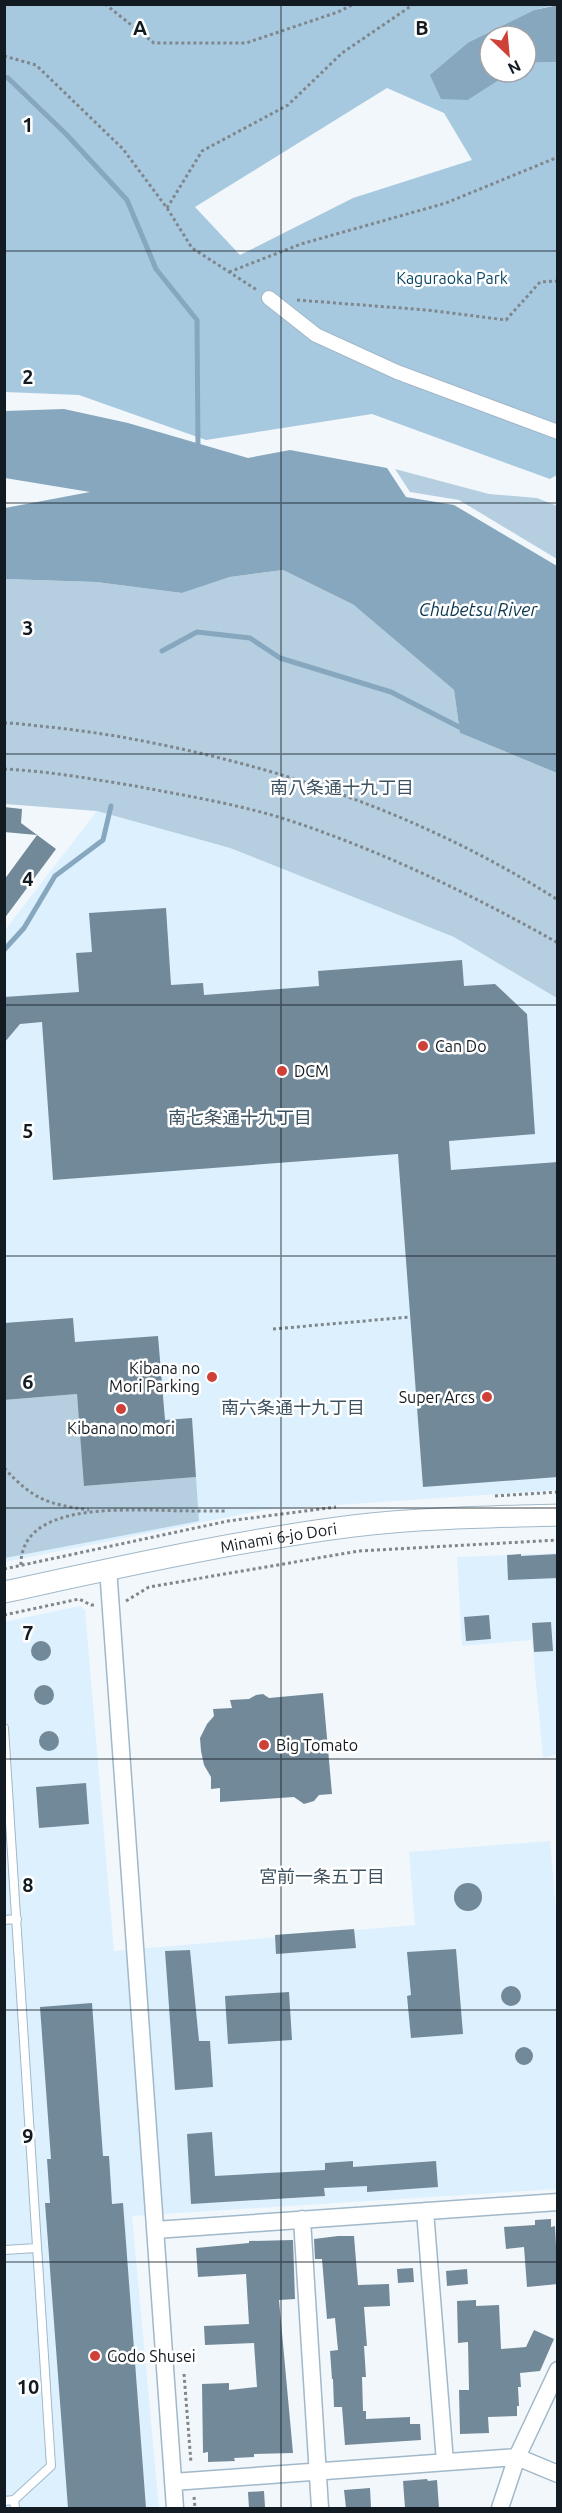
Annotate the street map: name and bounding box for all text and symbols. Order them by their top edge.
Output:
text: A [133,16,147,39]
text: B [415,16,429,39]
north arrow [478,24,538,84]
text: N [505,57,524,78]
text: 1 [22,113,34,136]
park label: Kaguraoka Park [396,269,508,287]
text: 2 [22,365,34,388]
water label: Chubetsu River [419,599,538,619]
text: 3 [22,616,34,639]
district label: 南八条通十九丁目 [270,777,414,797]
text: 4 [22,867,34,890]
place label: Can Do [435,1037,487,1055]
marker: Can Do [416,1039,430,1053]
place label: DCM [294,1062,329,1080]
marker: DCM [275,1064,289,1078]
district label: 南七条通十九丁目 [168,1107,312,1127]
text: 5 [22,1119,34,1142]
place label: Kibana no Mori Parking [109,1359,200,1395]
text: 6 [22,1370,34,1393]
marker: Kibana no Mori Parking [205,1370,219,1384]
place label: Super Arcs [399,1388,475,1406]
marker: Super Arcs [480,1390,494,1404]
district label: 南六条通十九丁目 [221,1397,365,1417]
marker: Kibana no mori [114,1402,128,1416]
place label: Kibana no mori [67,1419,175,1437]
street label: Minami 6-jo Dori [219,1519,338,1556]
text: 7 [22,1621,34,1644]
place label: Big Tomato [276,1736,358,1754]
marker: Big Tomato [257,1738,271,1752]
district label: 宮前一条五丁目 [259,1866,385,1886]
text: 8 [22,1873,34,1896]
text: 9 [22,2124,34,2147]
place label: Godo Shusei [107,2347,196,2365]
marker: Godo Shusei [88,2349,102,2363]
text: 10 [17,2375,39,2398]

